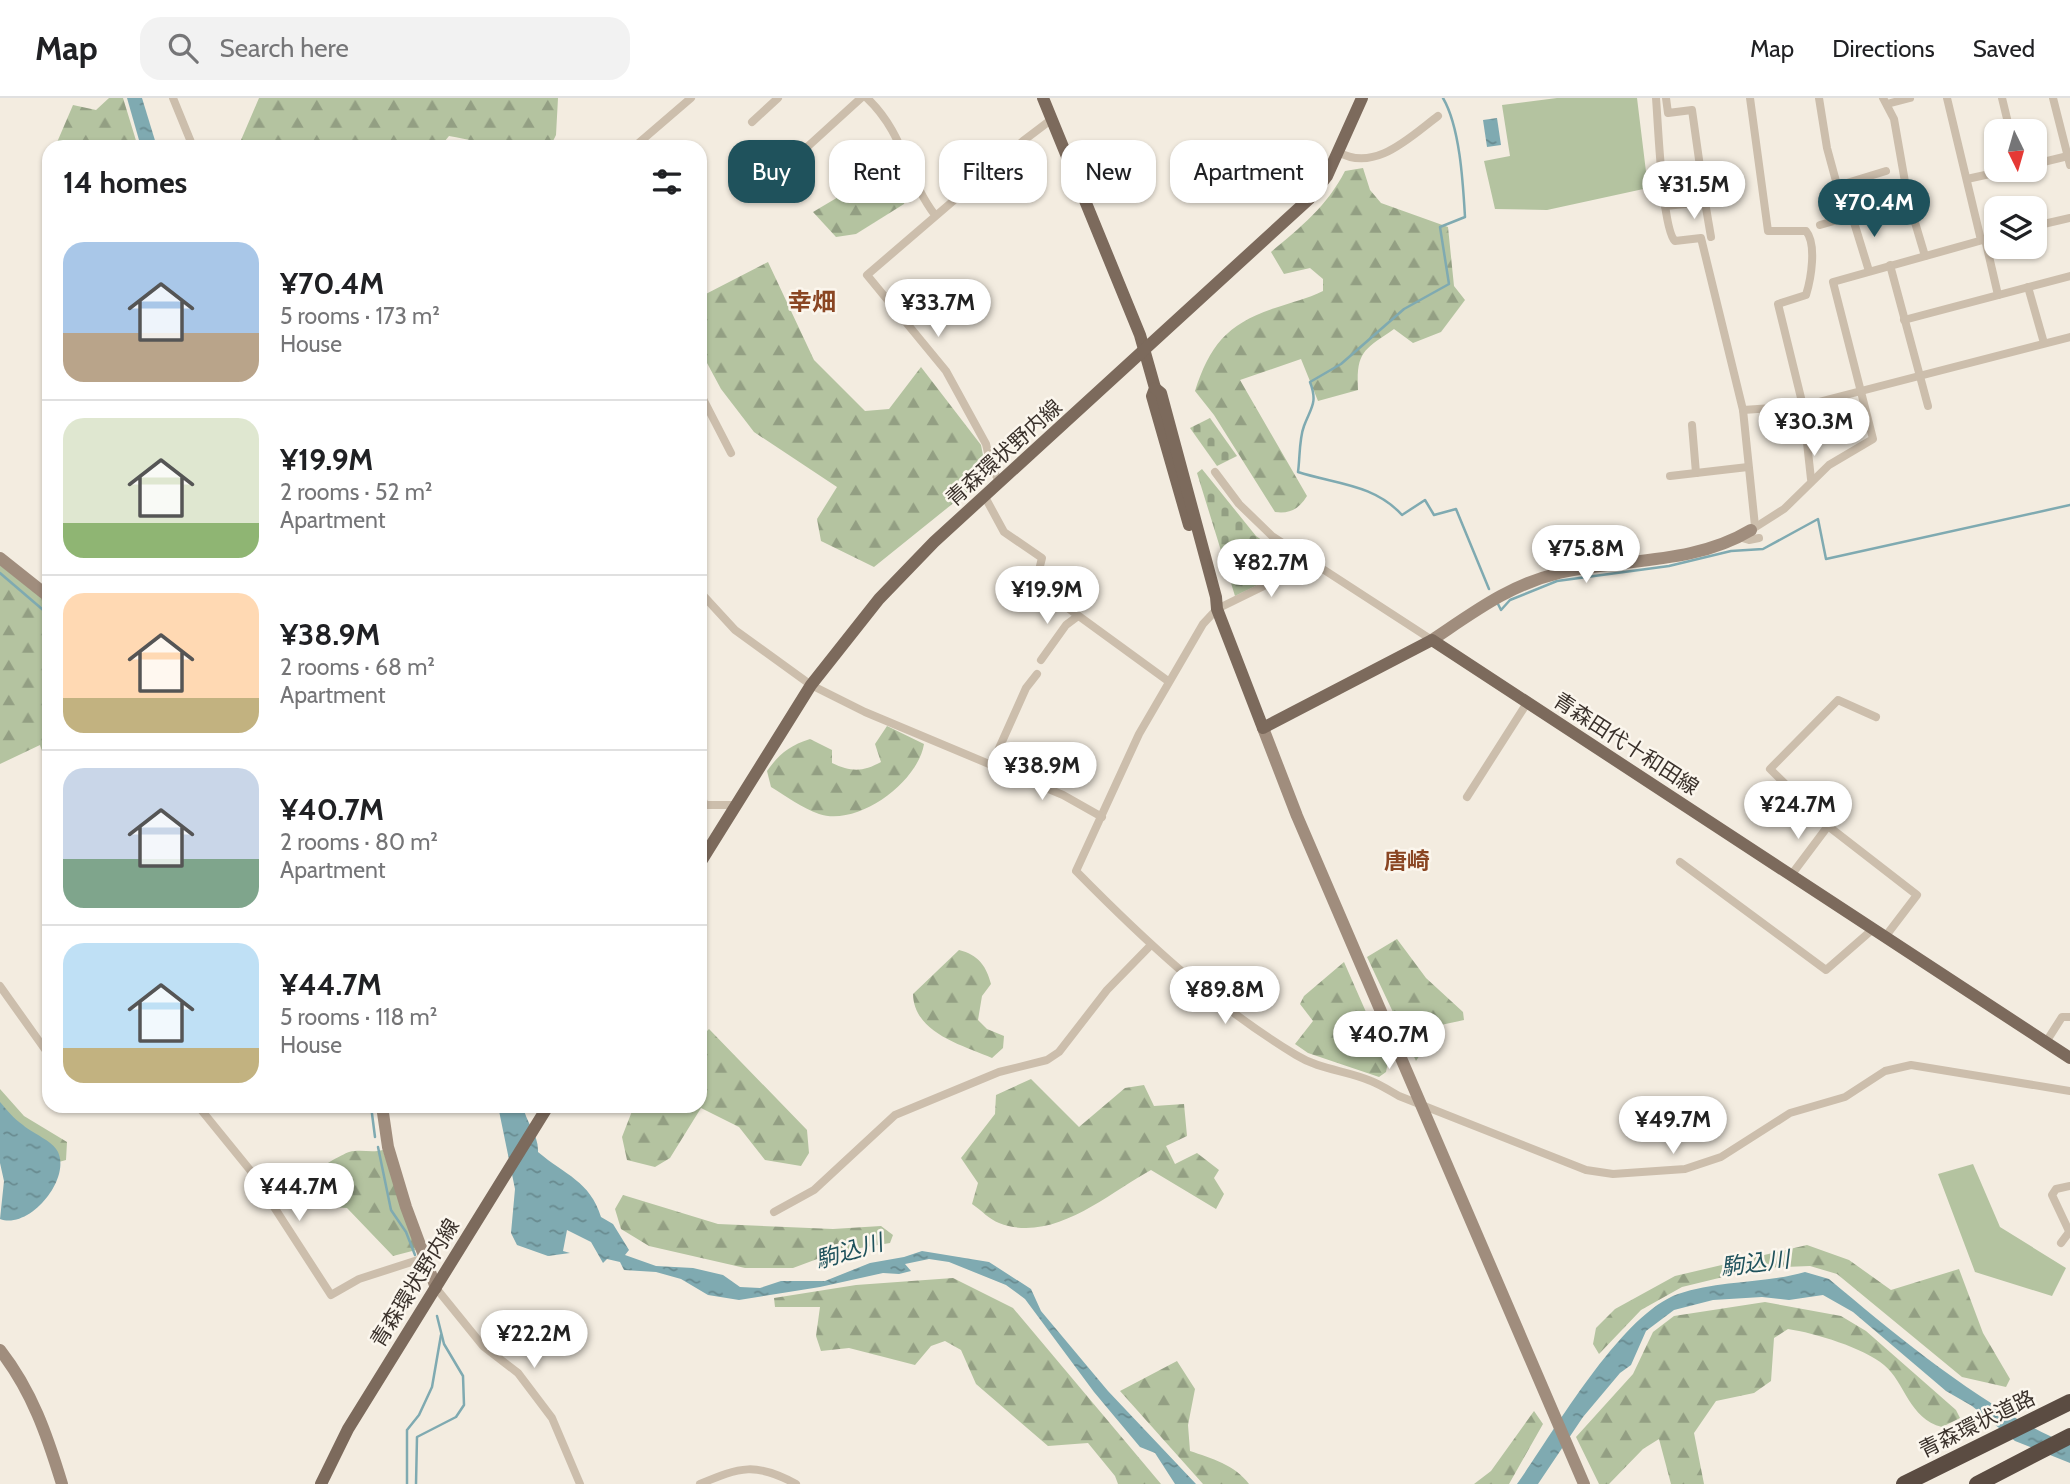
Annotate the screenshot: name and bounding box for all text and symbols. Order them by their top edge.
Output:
search box [140,17,630,80]
text: Map [35,28,98,68]
icon: search [164,29,202,67]
text: Search here [220,32,349,64]
text: Map [1750,34,1794,63]
text: Directions [1832,34,1935,63]
text: Saved [1973,34,2035,63]
north arrow [1984,119,2048,182]
map controls [1984,119,2047,259]
chip: Buy [728,140,815,203]
chip: Rent [829,140,925,203]
chip: Filters [939,140,1047,203]
chip: New [1061,140,1156,203]
chip: Apartment [1170,140,1328,203]
pin: ¥31.5M [1637,162,1751,221]
icon: filters [648,163,686,201]
text: 14 homes [63,164,187,201]
text: ¥31.5M [1658,170,1730,198]
pin: ¥70.4M [1817,180,1931,239]
text: ¥70.4M [1834,188,1914,216]
button: layers [1984,196,2047,259]
text: ¥70.4M [280,265,384,302]
icon: home [119,270,203,354]
pin: ¥33.7M [881,280,995,339]
district label: 幸畑 [788,287,836,316]
text: ¥33.7M [901,288,975,316]
text: 5 rooms · 173 m² [280,302,440,330]
text: House [280,330,342,358]
street label: 青森環状野内線 [941,394,1067,511]
pin: ¥30.3M [1757,398,1871,458]
text: ¥30.3M [1775,407,1853,435]
text: ¥19.9M [280,441,373,478]
icon: home [119,446,203,530]
text: 2 rooms · 52 m² [280,478,433,506]
text: Apartment [280,506,385,534]
pin: ¥75.8M [1529,526,1643,585]
text: ¥75.8M [1548,534,1624,562]
pin: ¥82.7M [1214,540,1328,599]
text: ¥82.7M [1233,548,1309,576]
pin: ¥19.9M [990,566,1104,626]
text: ¥19.9M [1011,575,1083,603]
text: ¥38.9M [280,616,380,653]
icon: home [119,621,203,705]
text: 2 rooms · 68 m² [280,653,435,681]
text: Apartment [280,681,385,709]
street label: 青森田代十和田線 [1549,687,1704,800]
pin: ¥38.9M [985,742,1099,802]
text: ¥38.9M [1004,751,1080,779]
pin: ¥24.7M [1741,782,1855,841]
text: ¥24.7M [1760,790,1836,818]
text: ¥40.7M [280,791,384,828]
icon: home [119,796,203,880]
text: 2 rooms · 80 m² [280,828,438,856]
district label: 唐崎 [1384,847,1430,875]
text: Apartment [280,856,385,884]
text: ¥44.7M [280,966,382,1003]
pin: ¥89.8M [1168,967,1282,1026]
icon: home [119,971,203,1055]
text: ¥89.8M [1186,975,1264,1003]
text: 5 rooms · 118 m² [280,1003,437,1031]
pin: ¥40.7M [1332,1012,1446,1071]
text: ¥40.7M [1349,1020,1429,1048]
text: House [280,1031,342,1059]
pin: ¥49.7M [1616,1096,1730,1156]
text: ¥49.7M [1635,1105,1711,1133]
pin: ¥44.7M [242,1164,356,1223]
text: ¥44.7M [260,1172,338,1200]
street label: 青森環状野内線 [365,1214,464,1352]
water label: 駒込川 [812,1227,889,1274]
water label: 駒込川 [1719,1245,1794,1281]
pin: ¥22.2M [477,1310,591,1370]
text: ¥22.2M [497,1319,571,1347]
street label: 青森環状道路 [1915,1385,2039,1462]

